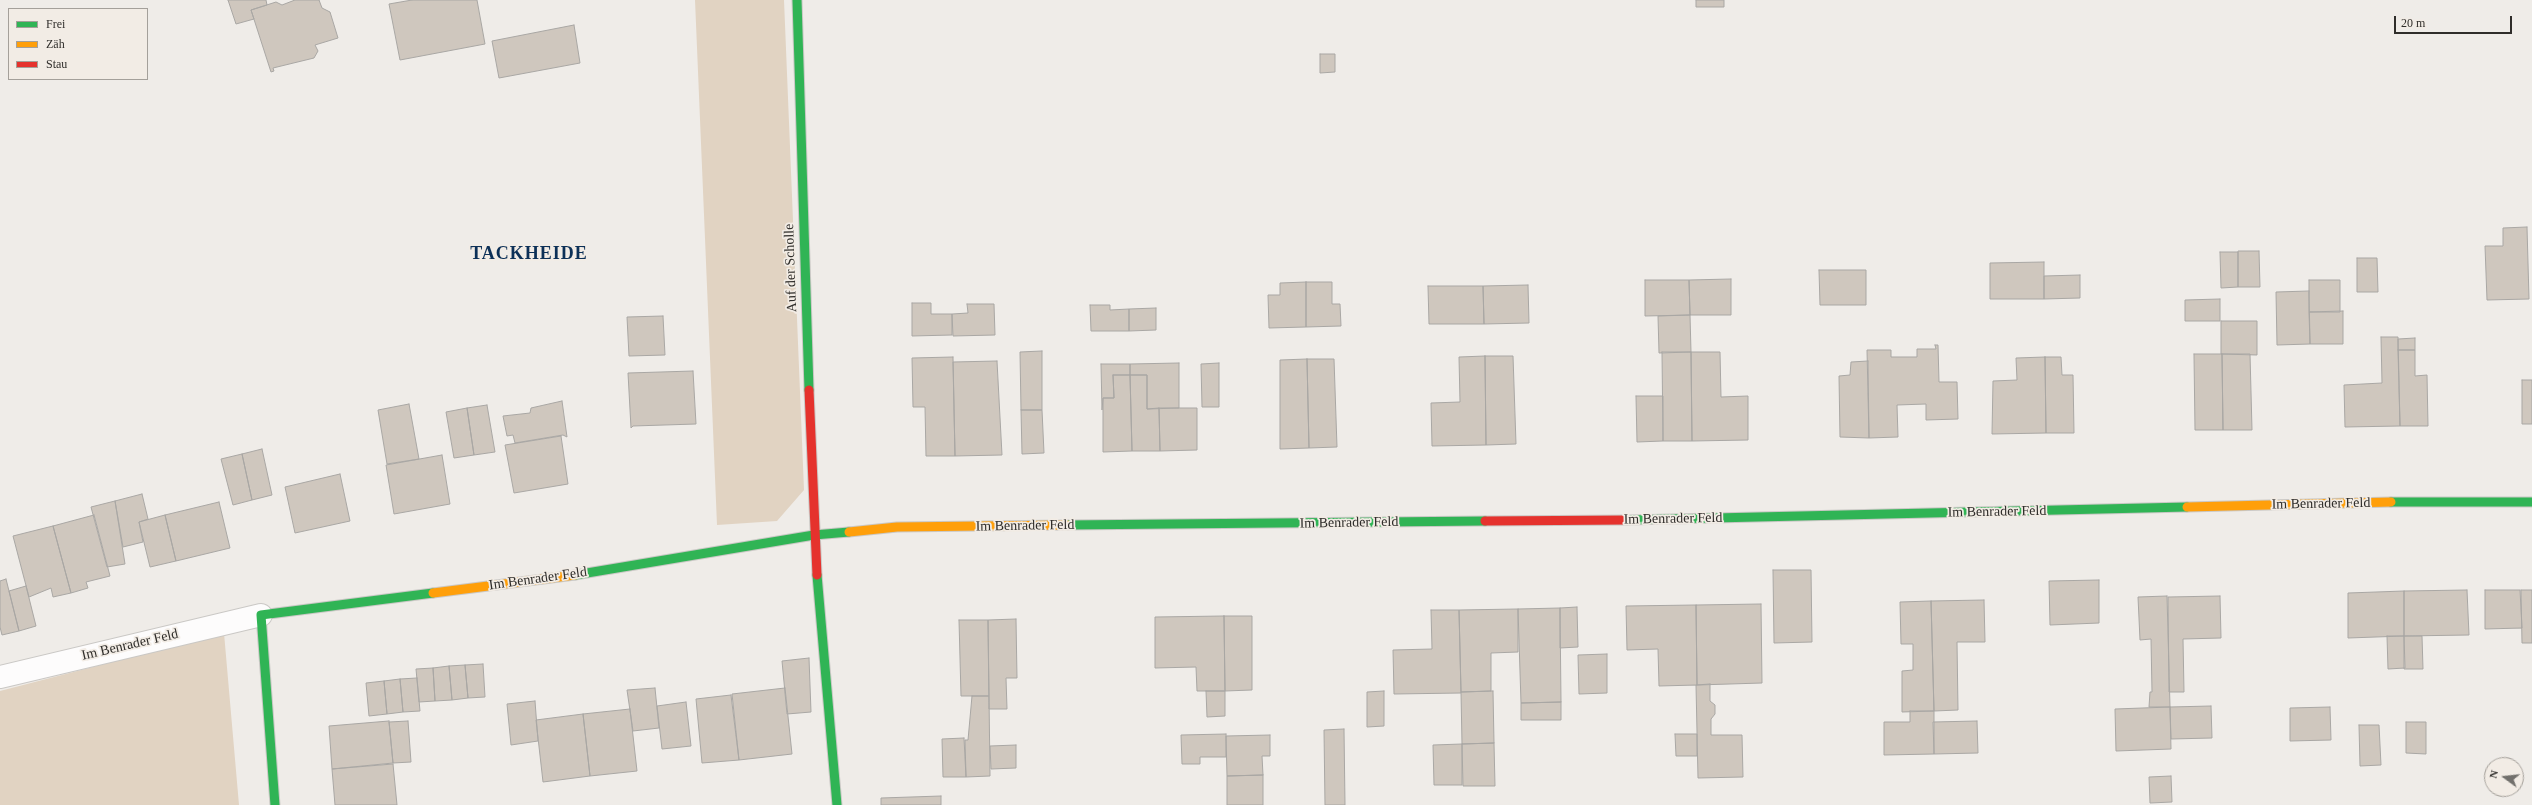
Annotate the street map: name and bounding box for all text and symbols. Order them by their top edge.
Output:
legend [8,8,148,80]
scale bar [2396,8,2514,34]
text: 20 m [2401,16,2425,30]
text: Frei [46,17,65,31]
text: Zäh [46,37,65,51]
text: Stau [46,57,67,71]
street label: Auf der Scholle [781,223,801,313]
district label: TACKHEIDE [470,243,588,265]
street label: Im Benrader Feld [2271,495,2371,513]
street label: Im Benrader Feld [1947,503,2047,521]
street label: Im Benrader Feld [1623,510,1723,528]
street label: Im Benrader Feld [1299,514,1399,532]
street label: Im Benrader Feld [975,517,1075,535]
street label: Im Benrader Feld [488,564,588,594]
street label: Im Benrader Feld [80,626,180,664]
north arrow [2484,757,2524,797]
text: N [2487,769,2500,780]

